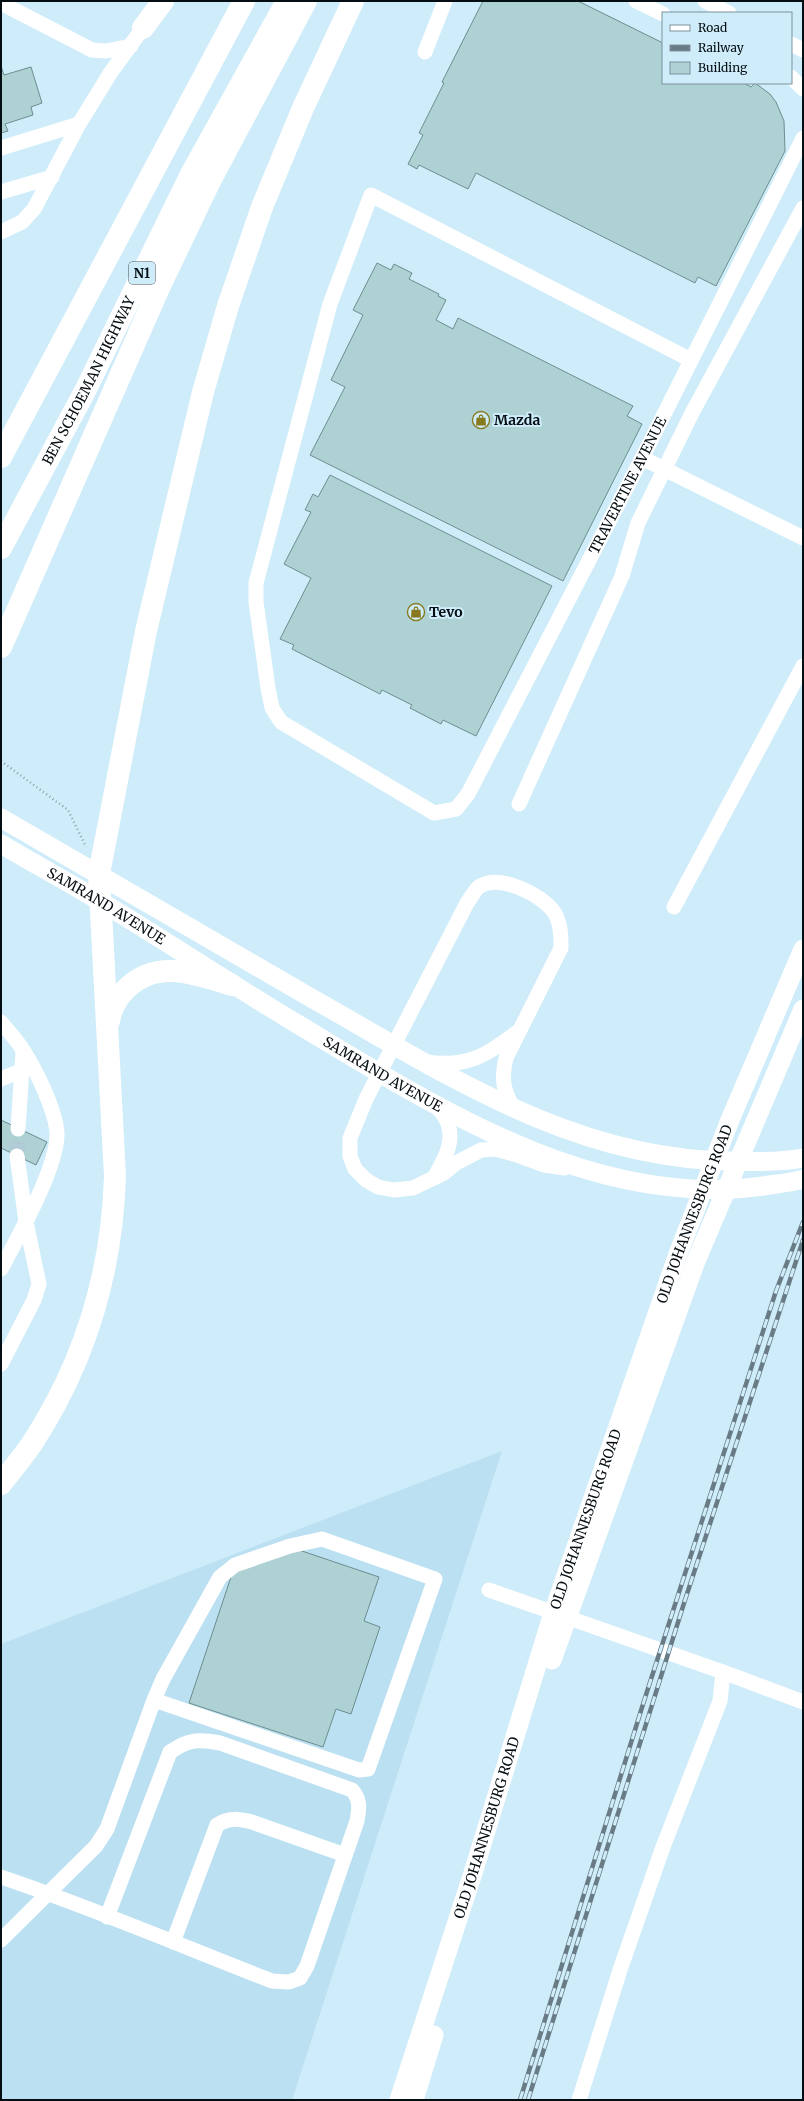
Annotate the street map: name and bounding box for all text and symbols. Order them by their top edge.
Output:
legend [662,12,792,84]
text: Road [698,20,727,35]
text: Railway [698,40,744,55]
text: Building [698,60,748,75]
road number: N1 [129,262,155,284]
street label: BEN SCHOEMAN HIGHWAY [38,292,139,468]
shop icon: Mazda [471,410,491,430]
place label: Mazda [494,411,540,429]
street label: TRAVERTINE AVENUE [585,414,670,557]
shop icon: Tevo [406,602,426,622]
place label: Tevo [429,603,463,621]
street label: SAMRAND AVENUE [44,863,169,948]
street label: SAMRAND AVENUE [320,1033,446,1116]
street label: OLD JOHANNESBURG ROAD [652,1122,736,1306]
street label: OLD JOHANNESBURG ROAD [546,1426,625,1612]
street label: OLD JOHANNESBURG ROAD [450,1734,524,1921]

